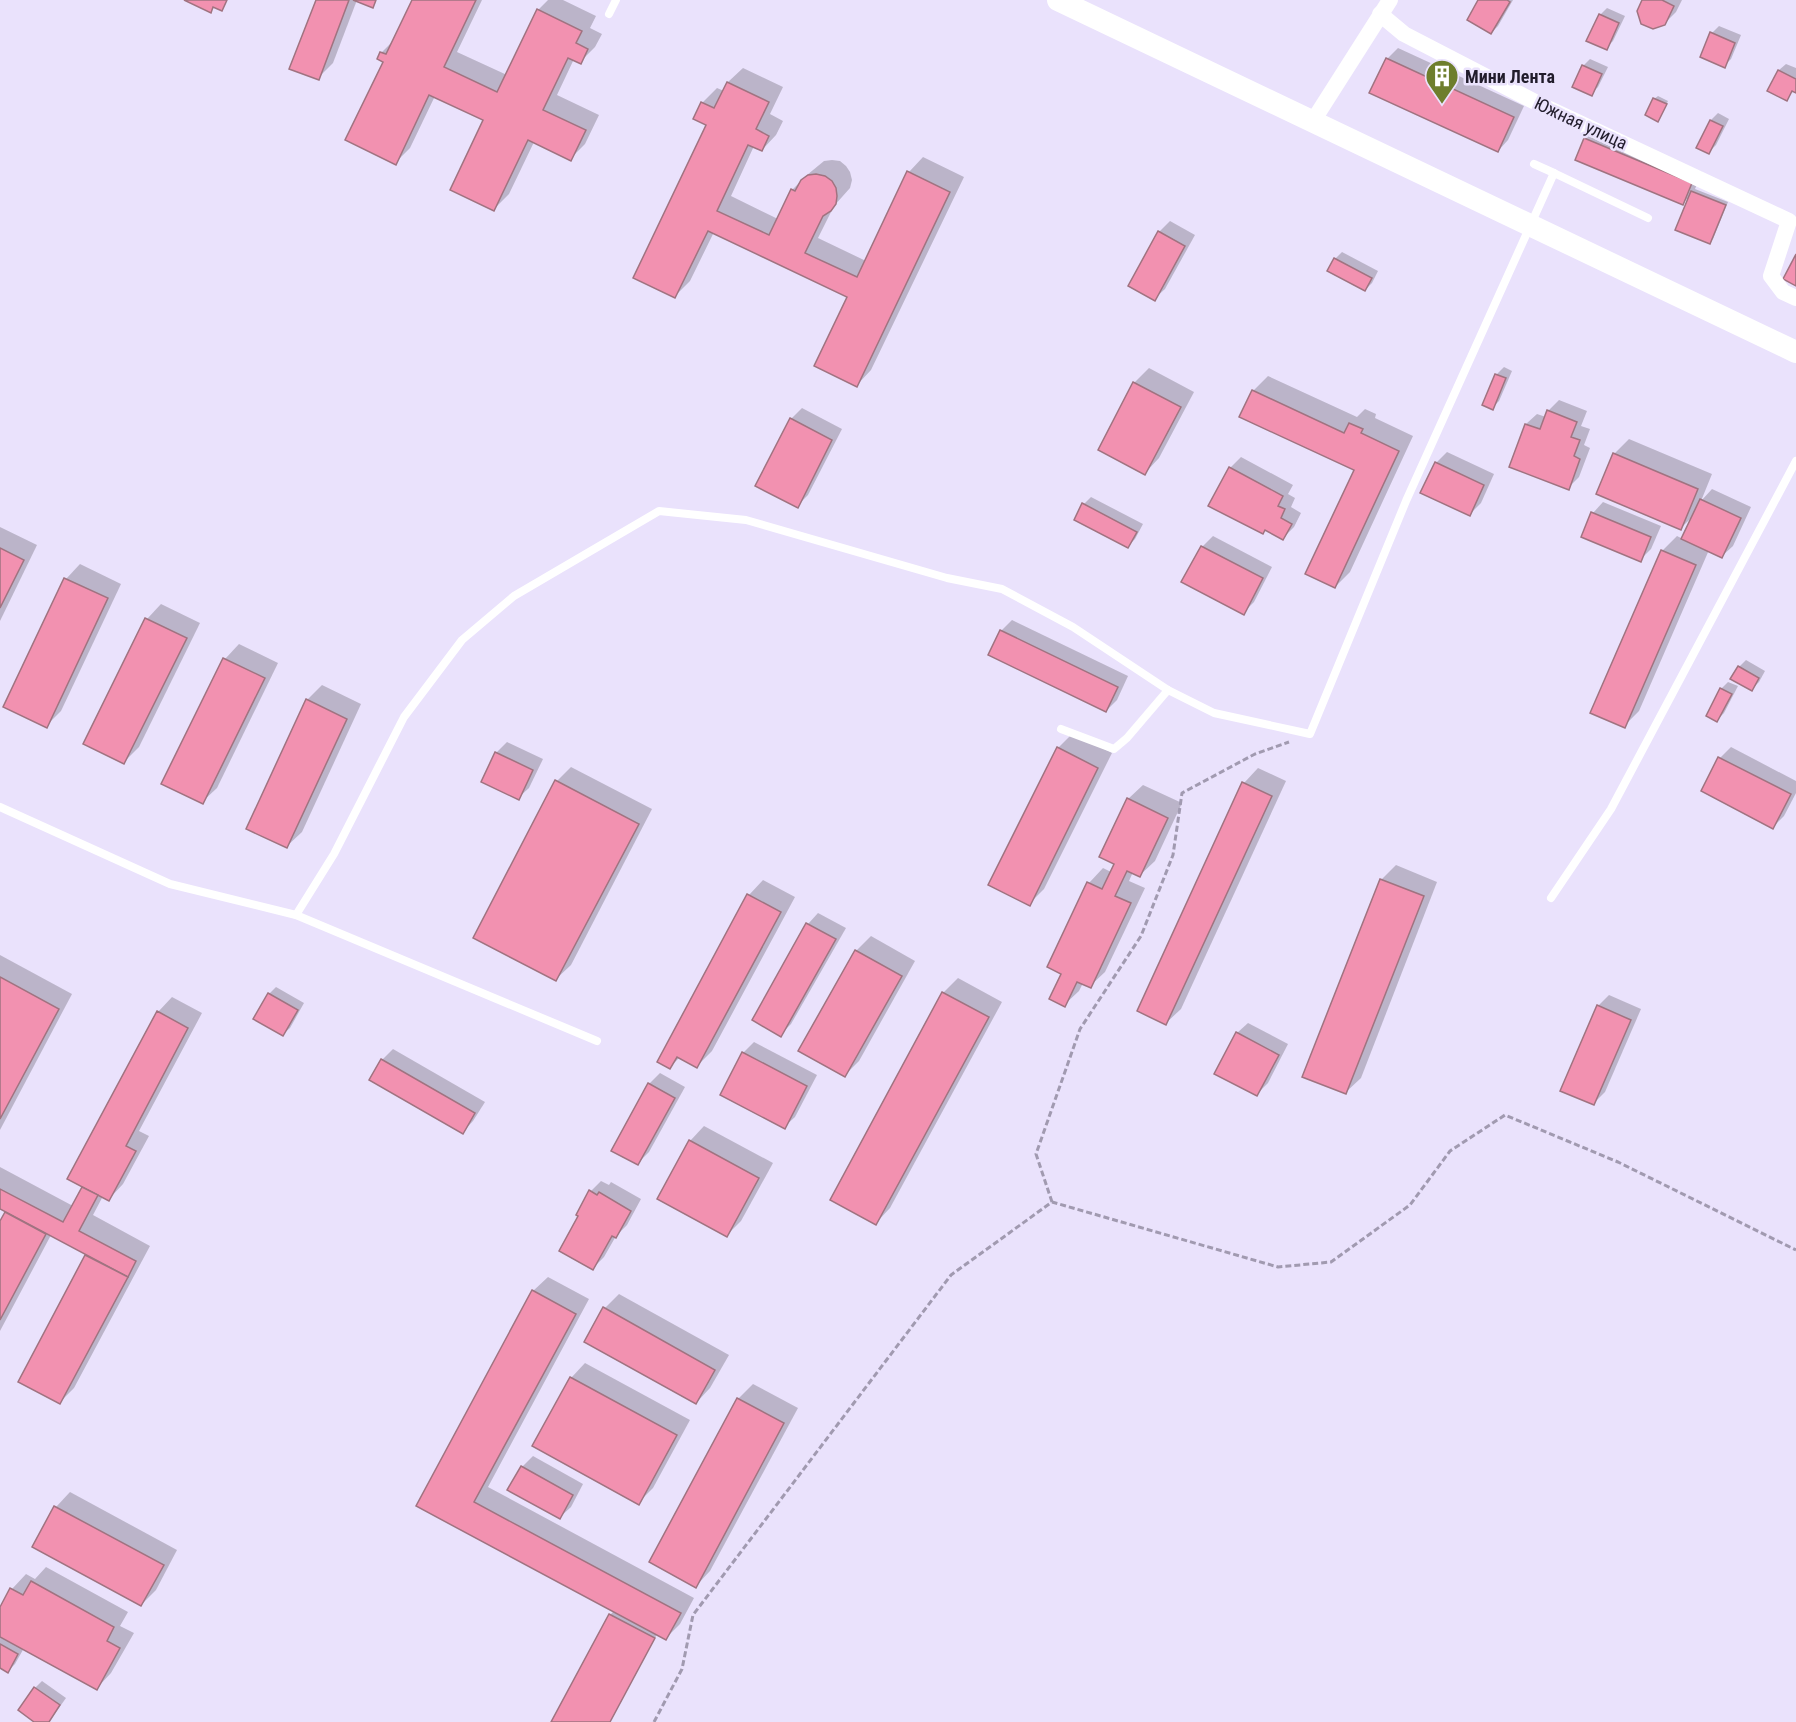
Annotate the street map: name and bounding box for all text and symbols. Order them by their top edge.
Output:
building icon: Мини Лента [1424,58,1460,105]
place label: Мини Лента [1465,66,1555,87]
street label: Южная улица [1531,92,1631,154]

